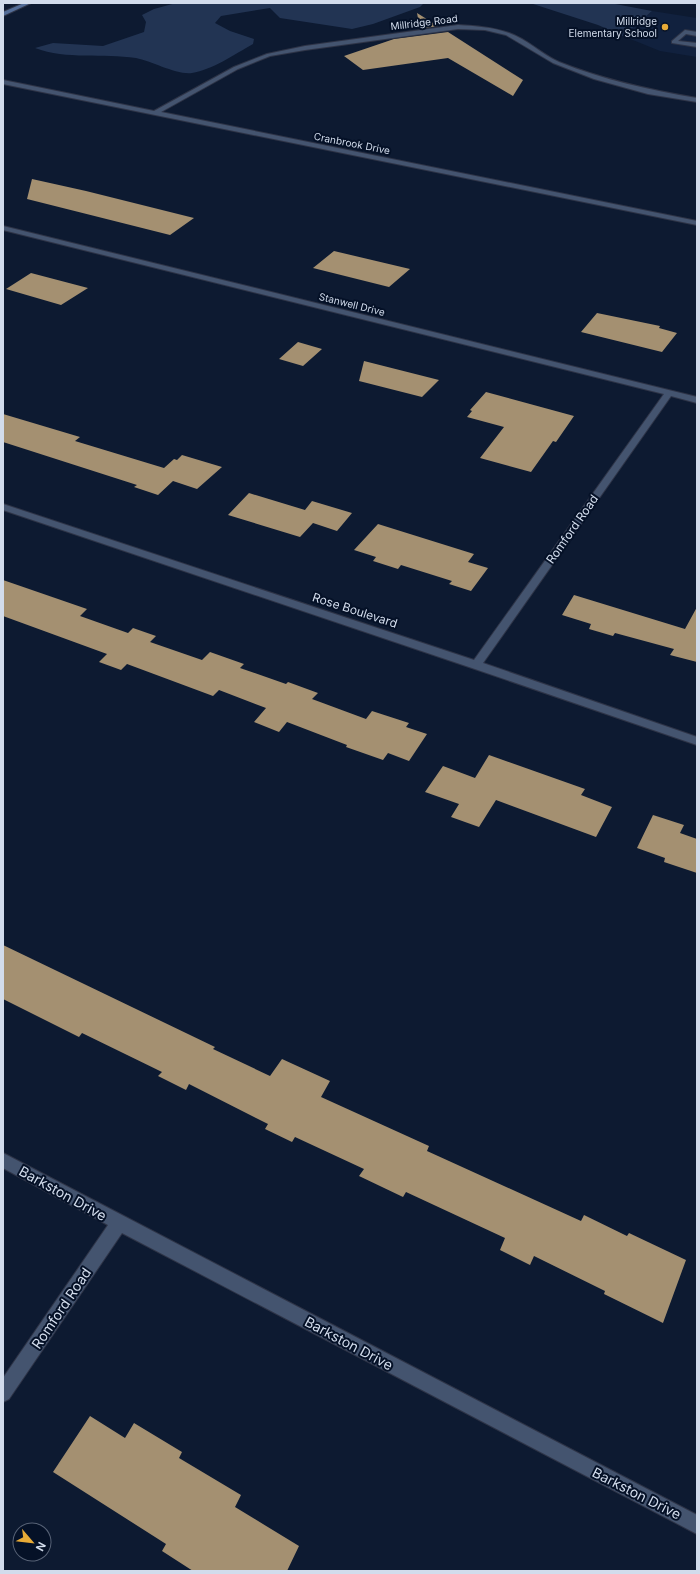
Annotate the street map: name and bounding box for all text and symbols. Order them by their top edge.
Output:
street label: Millridge Road [390,12,458,32]
place label: Millridge Elementary School [568,15,657,39]
marker: Millridge Elementary School [660,22,670,32]
street label: Cranbrook Drive [313,130,391,156]
street label: Stanwell Drive [318,290,386,318]
street label: Romford Road [543,492,601,566]
street label: Rose Boulevard [311,589,399,631]
street label: Barkston Drive [16,1162,110,1224]
street label: Romford Road [28,1264,94,1352]
street label: Barkston Drive [302,1313,396,1373]
street label: Barkston Drive [590,1463,684,1523]
north arrow [12,1522,52,1562]
text: N [33,1540,49,1554]

